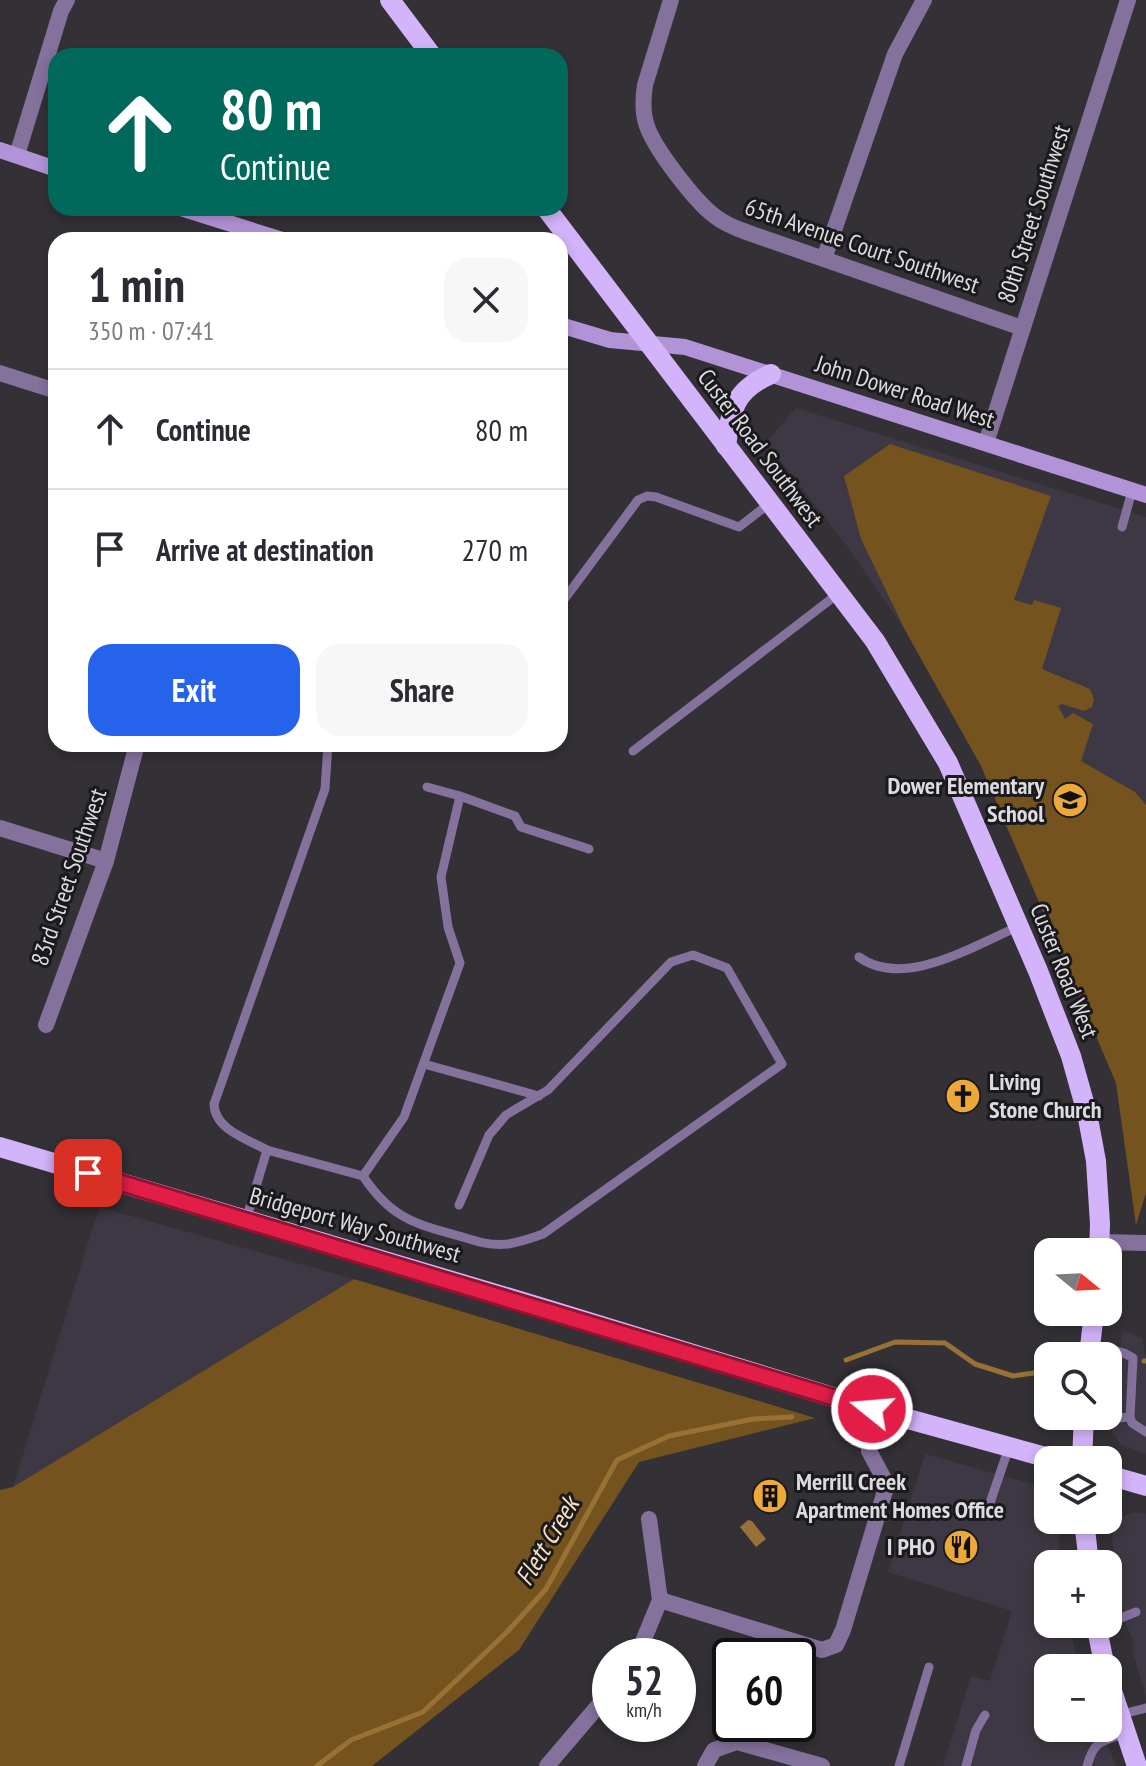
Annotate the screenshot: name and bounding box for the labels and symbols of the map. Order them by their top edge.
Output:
street label: 80th Street Southwest [990,121,1077,307]
street label: 65th Avenue Court Southwest [741,191,984,300]
street label: John Dower Road West [811,348,999,435]
street label: Custer Road Southwest [691,362,830,533]
place label: Dower Elementary School [887,770,1044,829]
school or university icon: Dower Elementary School [1051,781,1089,819]
street label: 83rd Street Southwest [24,784,113,969]
street label: Custer Road West [1023,899,1106,1043]
place label: Living Stone Church [989,1066,1102,1125]
church icon: Living Stone Church [944,1077,982,1115]
pin [54,1139,122,1207]
street label: Bridgeport Way Southwest [246,1180,465,1270]
north arrow [1034,1238,1122,1326]
position arrow [830,1367,914,1451]
place label: Merrill Creek Apartment Homes Office [795,1466,1004,1525]
building icon: Merrill Creek Apartment Homes Office [751,1477,789,1515]
water label: Flett Creek [507,1488,587,1591]
restaurant icon: I PHO [942,1528,980,1566]
place label: I PHO [887,1531,935,1562]
speed limit sign: 60 [712,1638,816,1742]

